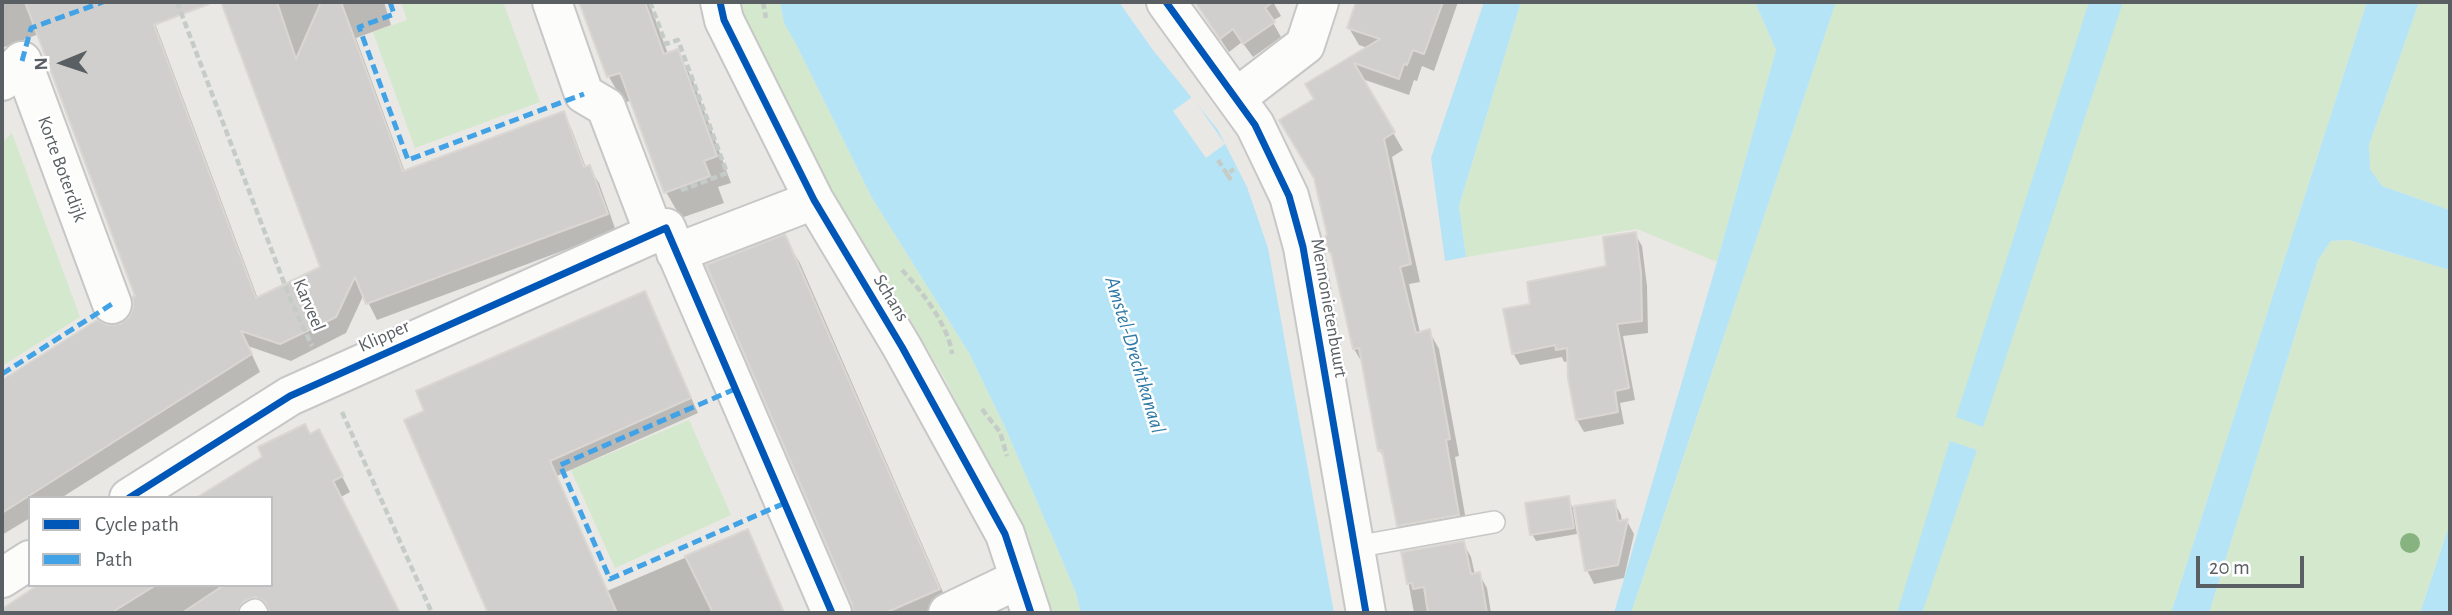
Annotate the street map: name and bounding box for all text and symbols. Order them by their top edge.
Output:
north arrow [28,28,98,98]
text: N [32,57,51,71]
street label: Korte Boterdijk [32,113,92,225]
street label: Mennonietenbuurt [1306,237,1352,379]
street label: Schans [868,270,914,326]
water label: Amstel-Drechtkanaal [1099,274,1171,436]
street label: Karveel [288,275,330,335]
street label: Klipper [355,315,413,357]
legend [28,496,273,587]
text: Cycle path [95,514,179,535]
scale bar [2200,542,2308,586]
text: Path [95,549,133,570]
text: 20 m [2209,557,2250,578]

